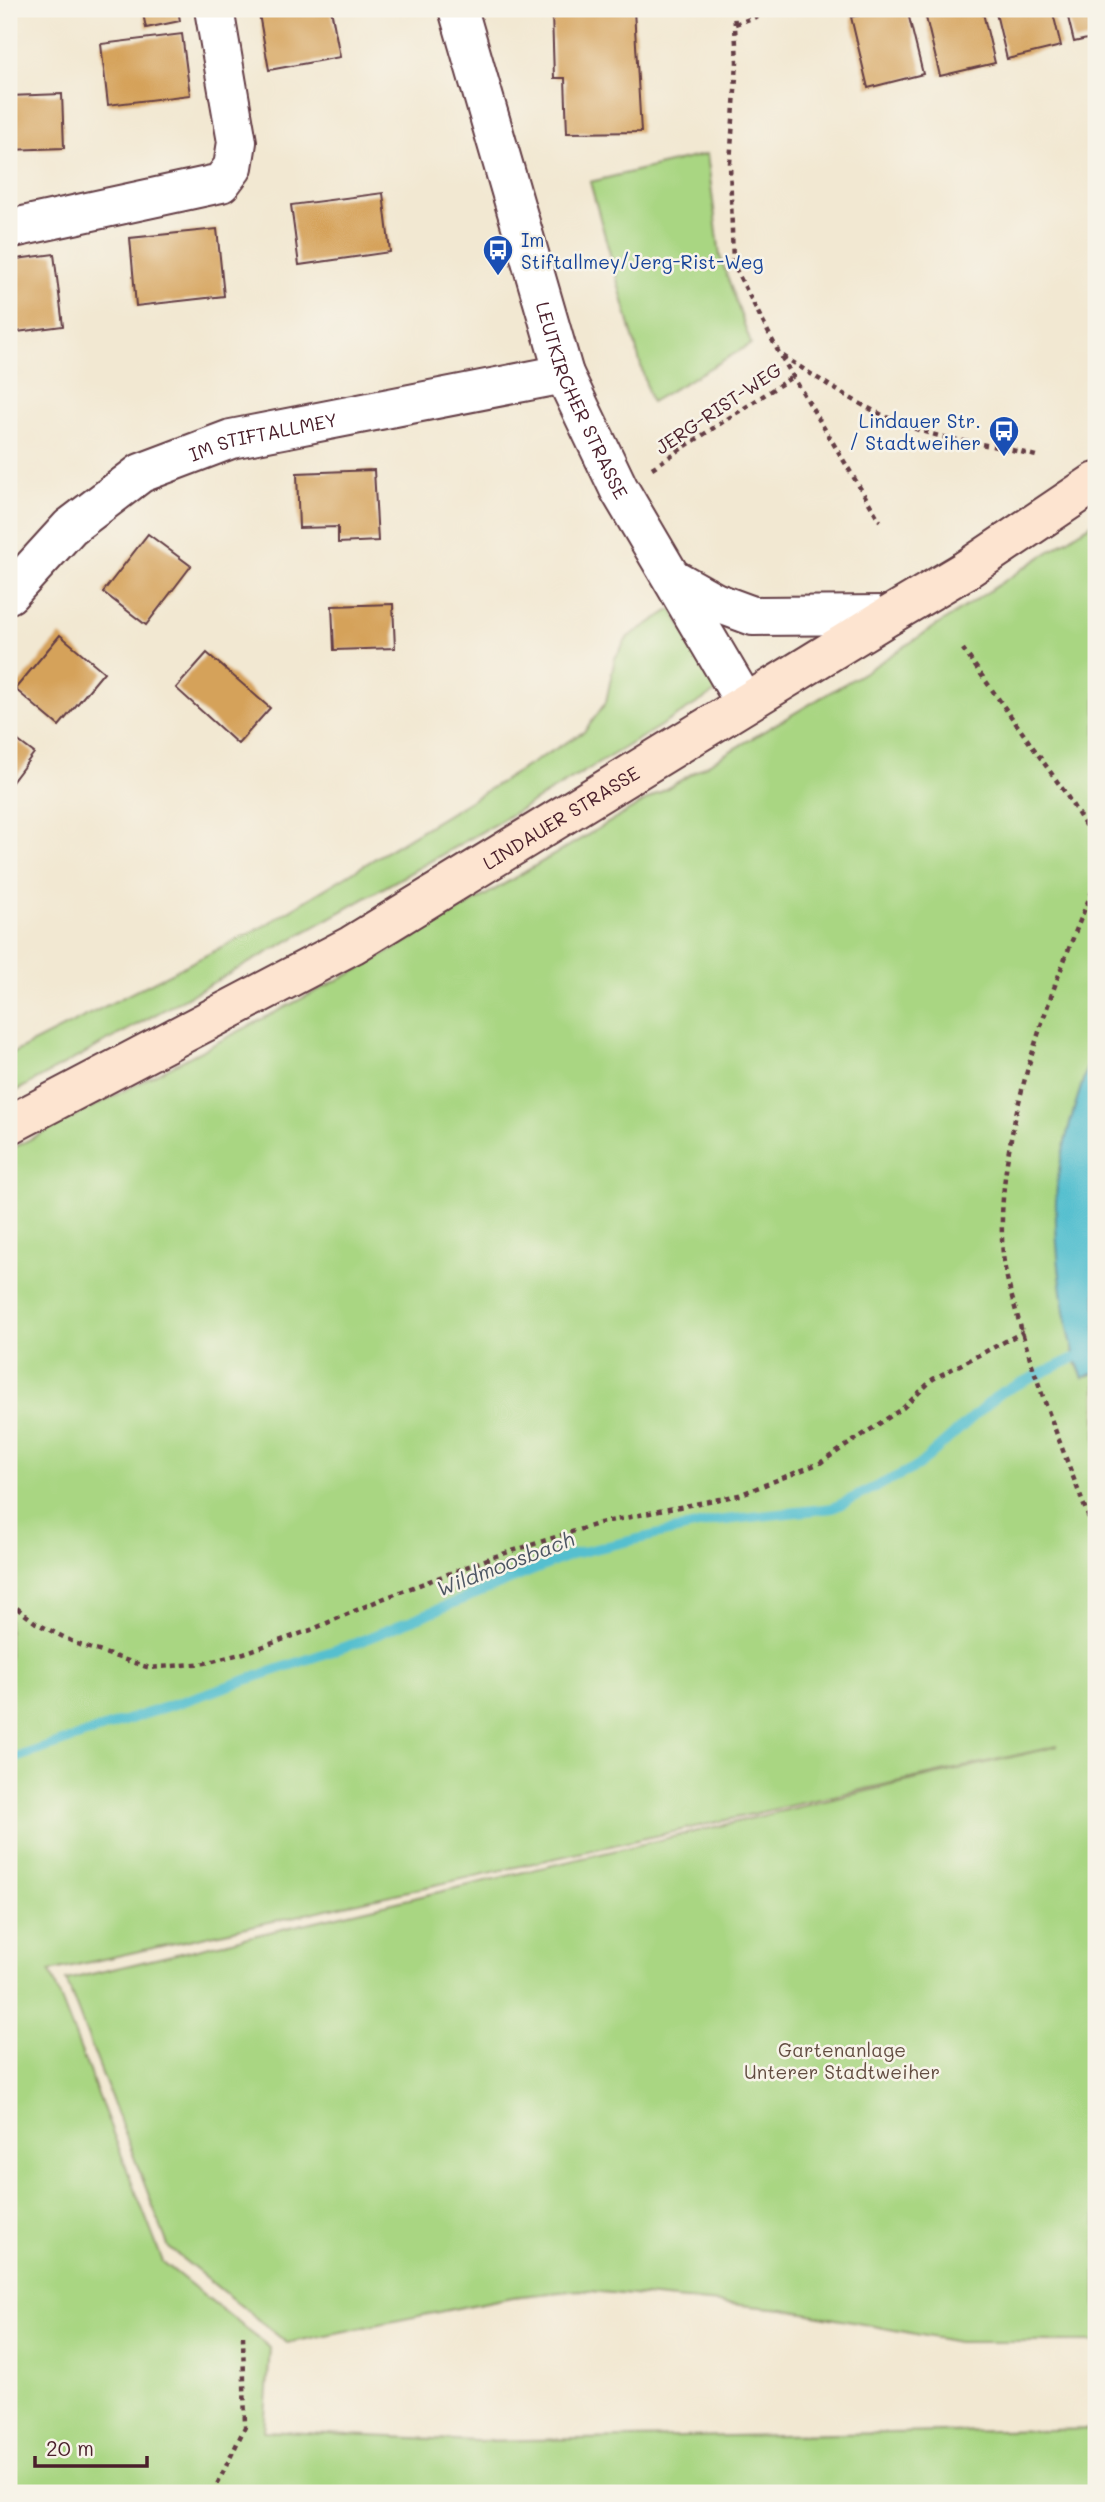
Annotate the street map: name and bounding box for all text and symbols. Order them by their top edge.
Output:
place label: Im Stiftallmey/Jerg-Rist-Weg [521,227,764,274]
bus stop icon: Im Stiftallmey/Jerg-Rist-Weg [481,233,515,277]
street label: LEUTKIRCHER STRASSE [531,299,634,503]
street label: JERG-RIST-WEG [650,357,786,459]
street label: IM STIFTALLMEY [185,406,339,466]
place label: Lindauer Str. / Stadtweiher [849,408,981,455]
bus stop icon: Lindauer Str. / Stadtweiher [987,414,1021,458]
street label: LINDAUER STRASSE [478,759,644,875]
water label: Wildmoosbach [432,1524,578,1602]
park label: Gartenanlage Unterer Stadtweiher [744,2037,940,2084]
scale bar [35,2425,147,2469]
text: 20 m [46,2434,94,2461]

